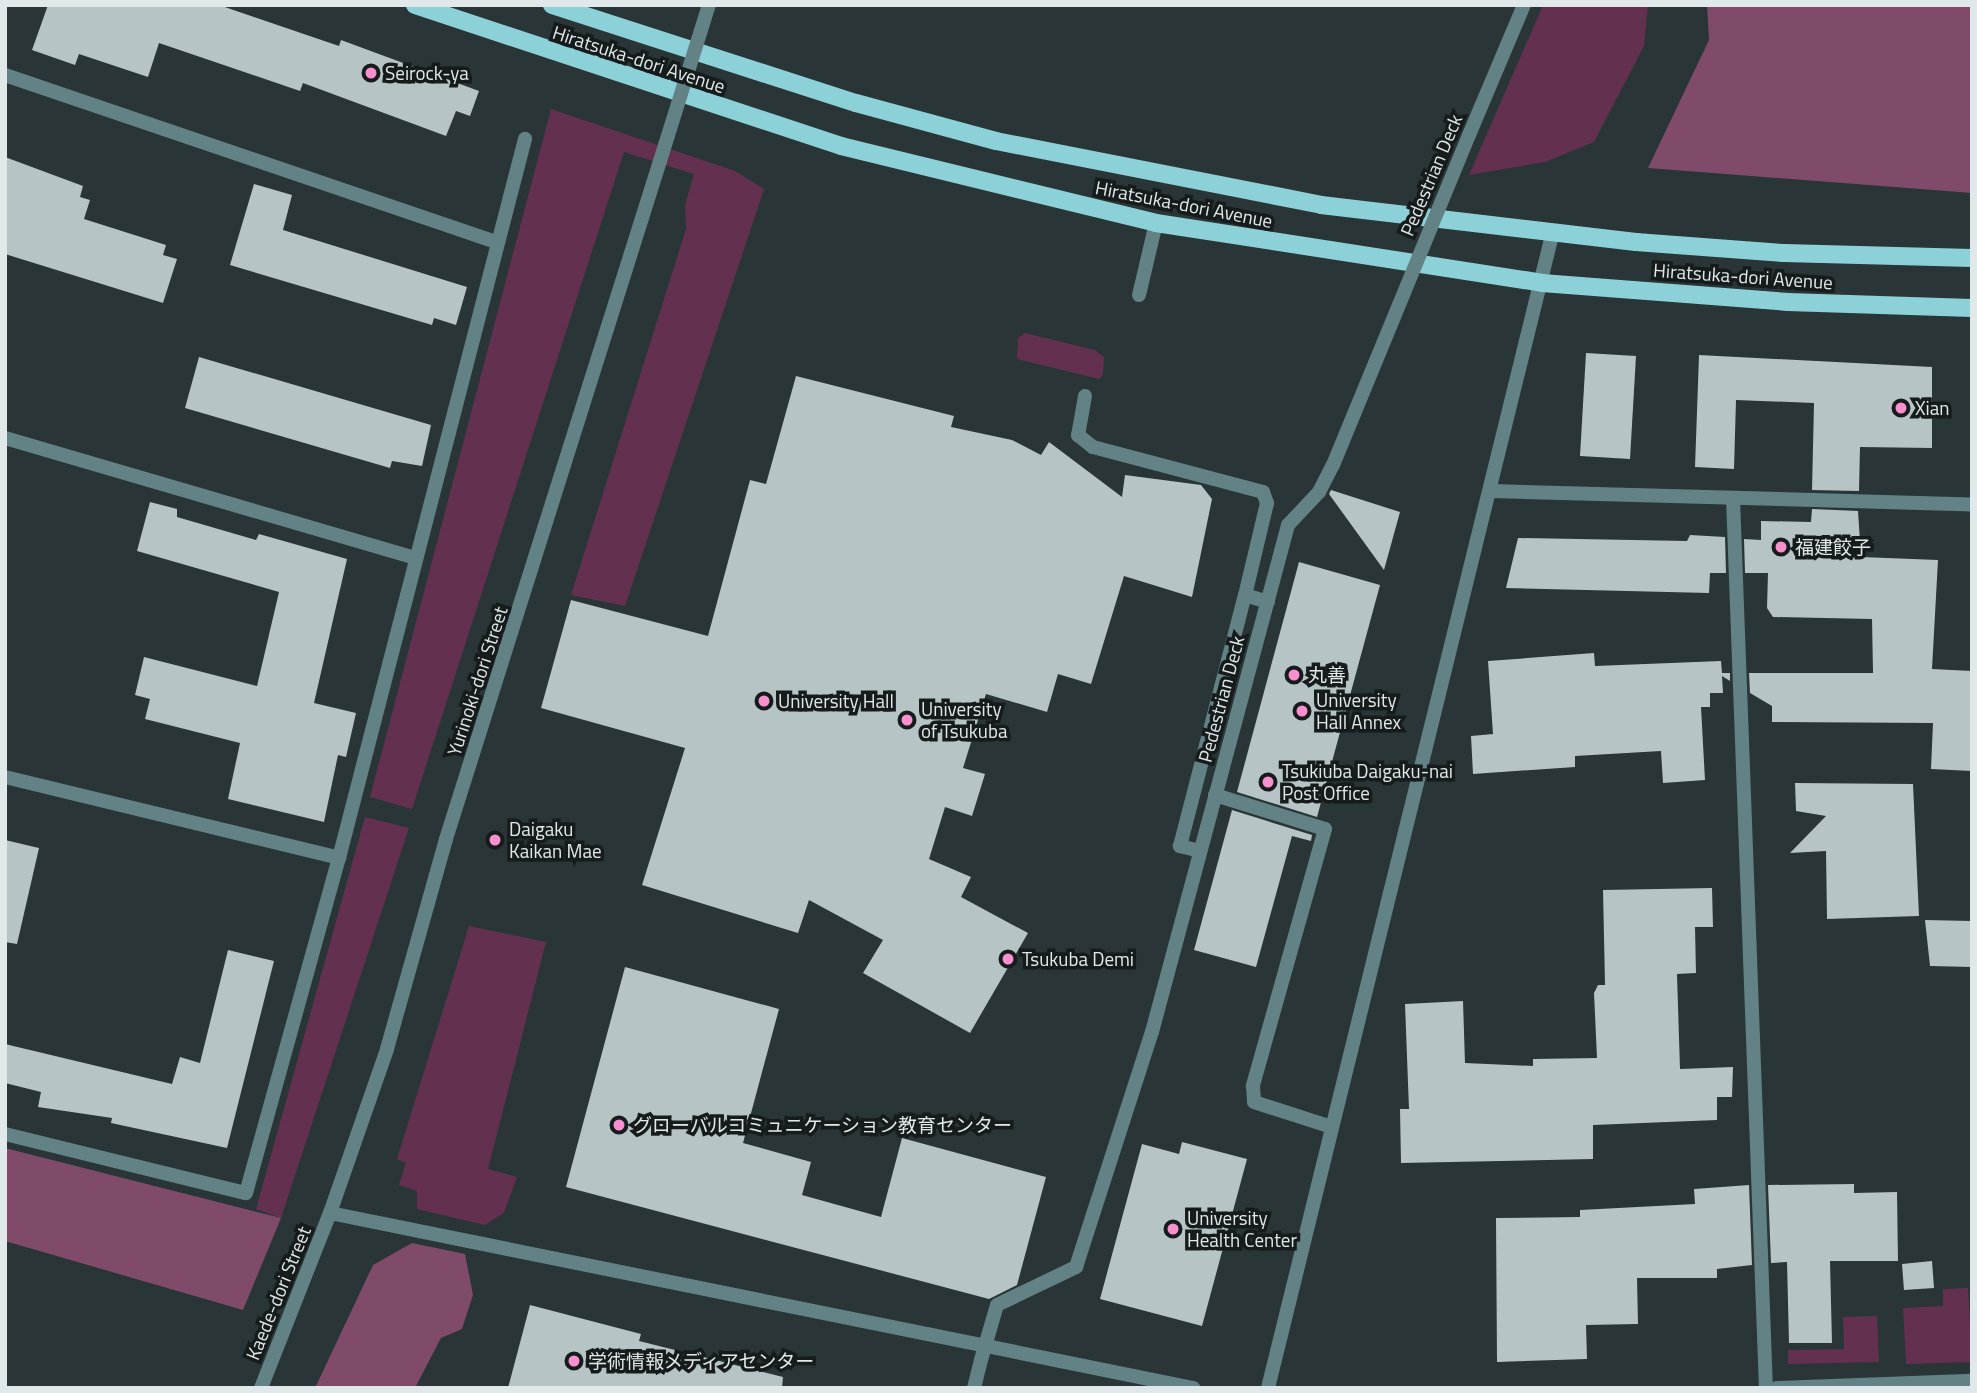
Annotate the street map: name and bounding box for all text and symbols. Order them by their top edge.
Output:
street label: Hiratsuka-dori Avenue [550,20,728,98]
place label: Seirock-ya [385,62,469,84]
marker: Seirock-ya [363,65,379,81]
street label: Pedestrian Deck [1395,111,1467,239]
street label: Hiratsuka-dori Avenue [1093,176,1275,232]
street label: Hiratsuka-dori Avenue [1652,258,1834,294]
place label: Xian [1915,397,1949,419]
marker: Xian [1893,400,1909,416]
place label: 福建餃子 [1795,536,1871,558]
marker: 福建餃子 [1773,539,1789,555]
street label: Yurinoki-dori Street [442,603,512,759]
street label: Pedestrian Deck [1193,633,1249,765]
place label: 丸善 [1308,664,1346,686]
marker: 丸善 [1286,667,1302,683]
place label: University Hall Annex [1316,689,1401,733]
place label: University Hall [778,690,894,712]
marker: University Hall [756,693,772,709]
place label: University of Tsukuba [921,698,1007,742]
marker: University Hall Annex [1294,703,1310,719]
marker: University of Tsukuba [899,712,915,728]
place label: Tsukiuba Daigaku-nai Post Office [1282,760,1453,804]
marker: Tsukiuba Daigaku-nai Post Office [1260,774,1276,790]
place label: Daigaku Kaikan Mae [509,818,602,862]
marker: Daigaku Kaikan Mae [487,832,503,848]
place label: Tsukuba Demi [1022,948,1134,970]
marker: Tsukuba Demi [1000,951,1016,967]
place label: グローバルコミュニケーション教育センター [633,1114,1013,1136]
marker: グローバルコミュニケーション教育センター [611,1117,627,1133]
place label: University Health Center [1187,1207,1297,1251]
marker: University Health Center [1165,1221,1181,1237]
street label: Kaede-dori Street [241,1223,315,1363]
place label: 学術情報メディアセンター [588,1350,816,1372]
marker: 学術情報メディアセンター [566,1353,582,1369]

